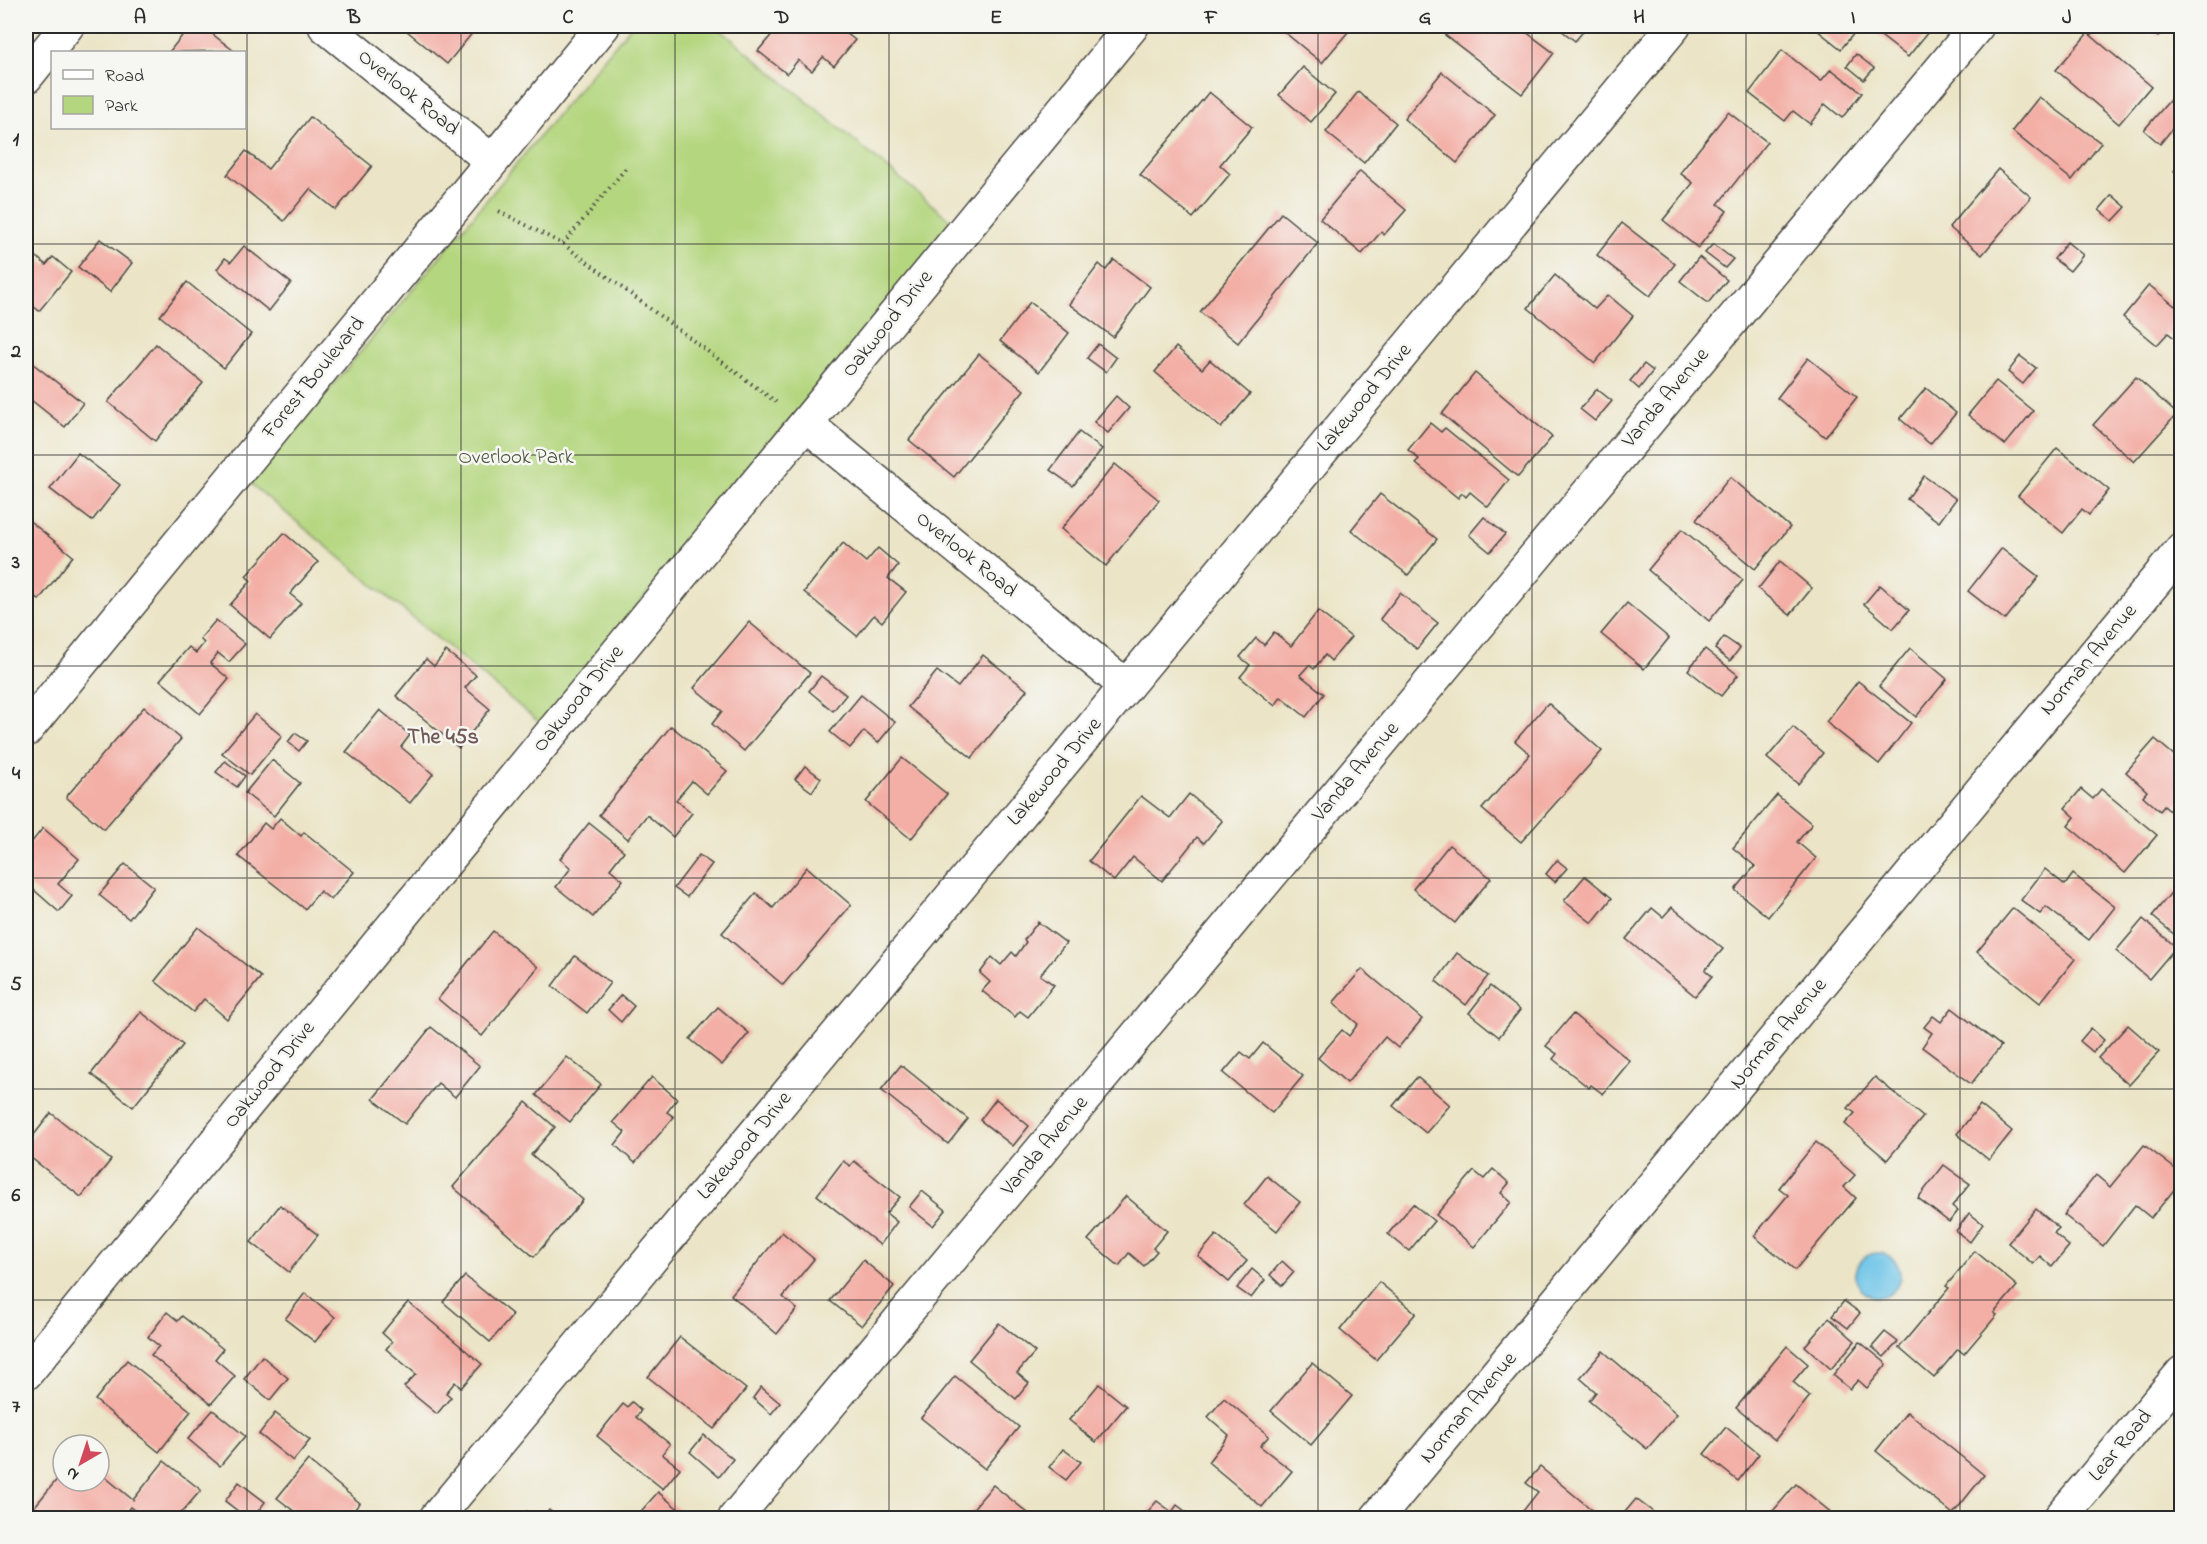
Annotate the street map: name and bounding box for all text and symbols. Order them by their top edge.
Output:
text: A [134,4,146,33]
text: B [346,4,361,33]
text: C [563,4,574,33]
text: D [774,4,789,33]
text: E [990,4,1002,33]
text: F [1204,4,1218,33]
text: G [1419,4,1432,33]
text: H [1633,4,1645,33]
text: I [1851,4,1856,33]
text: J [2062,4,2072,33]
street label: Overlook Road [351,43,466,144]
legend [51,51,246,129]
text: Road [105,64,144,90]
text: Park [105,94,138,120]
text: 1 [13,126,20,155]
street label: Oakwood Drive [835,263,941,384]
street label: Forest Boulevard [255,310,373,446]
street label: Lakewood Drive [1310,337,1420,459]
text: 2 [10,338,21,367]
street label: Vanda Avenue [1614,341,1717,455]
park label: Overlook Park [458,443,575,473]
street label: Overlook Road [909,505,1024,606]
text: 3 [11,549,20,578]
street label: Norman Avenue [2033,597,2145,722]
street label: Oakwood Drive [526,638,632,759]
street label: Lakewood Drive [1000,711,1110,833]
street label: Vanda Avenue [1304,715,1407,829]
district label: The 45s [407,722,479,754]
text: 4 [12,760,21,789]
text: 5 [10,971,22,1000]
street label: Norman Avenue [1723,971,1835,1096]
street label: Oakwood Drive [217,1014,323,1135]
street label: Lakewood Drive [690,1085,800,1207]
street label: Vanda Avenue [993,1089,1096,1203]
text: 6 [12,1182,21,1211]
street label: Norman Avenue [1413,1345,1525,1470]
text: 7 [12,1393,21,1422]
street label: Lear Road [2082,1403,2160,1489]
north arrow [51,1433,111,1493]
text: N [61,1460,85,1486]

